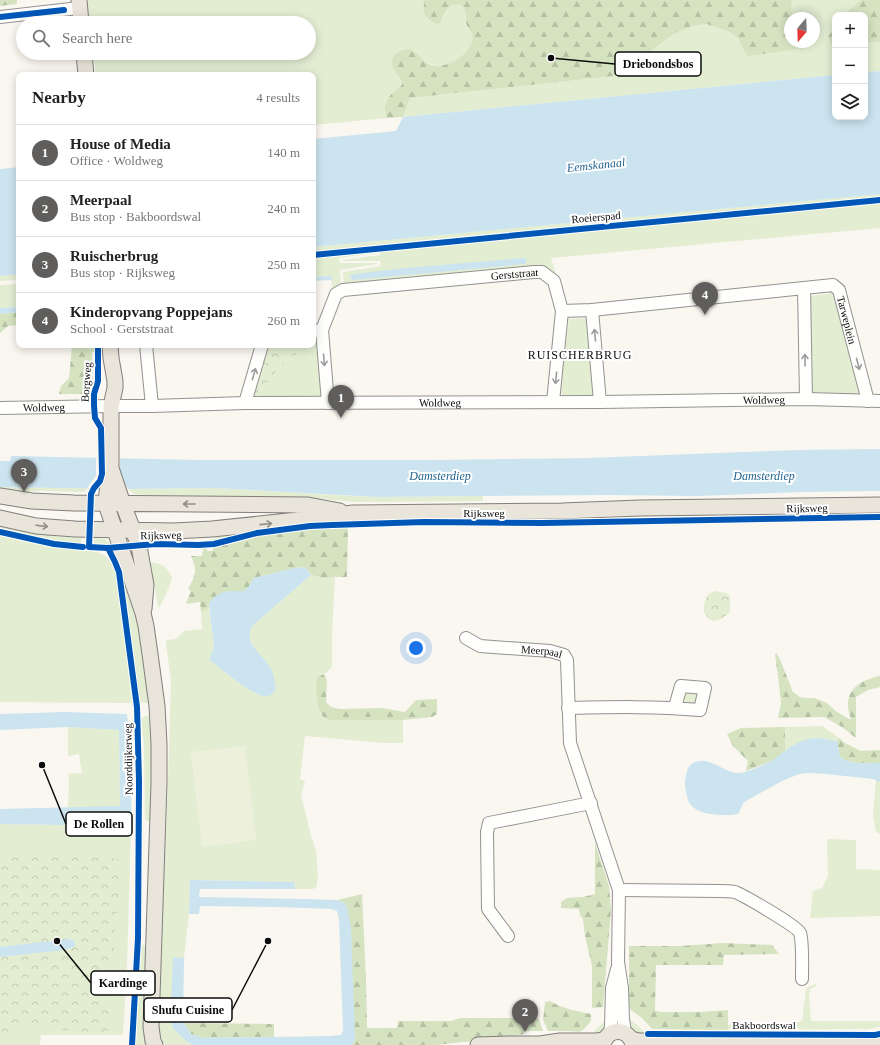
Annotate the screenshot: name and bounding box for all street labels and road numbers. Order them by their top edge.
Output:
street label: Roeierspad [571,209,622,225]
street label: Gerststraat [490,266,538,282]
street label: Tarweplein [835,295,859,346]
street label: Borgweg [79,361,93,402]
street label: Woldweg [743,393,785,406]
street label: Woldweg [419,396,461,409]
street label: Woldweg [23,401,66,414]
street label: Rijksweg [786,502,828,514]
street label: Rijksweg [463,507,505,519]
street label: Rijksweg [140,529,182,541]
street label: Meerpaal [521,643,564,660]
street label: Noorddijkerweg [121,722,135,795]
street label: Bakboordswal [732,1019,796,1031]

